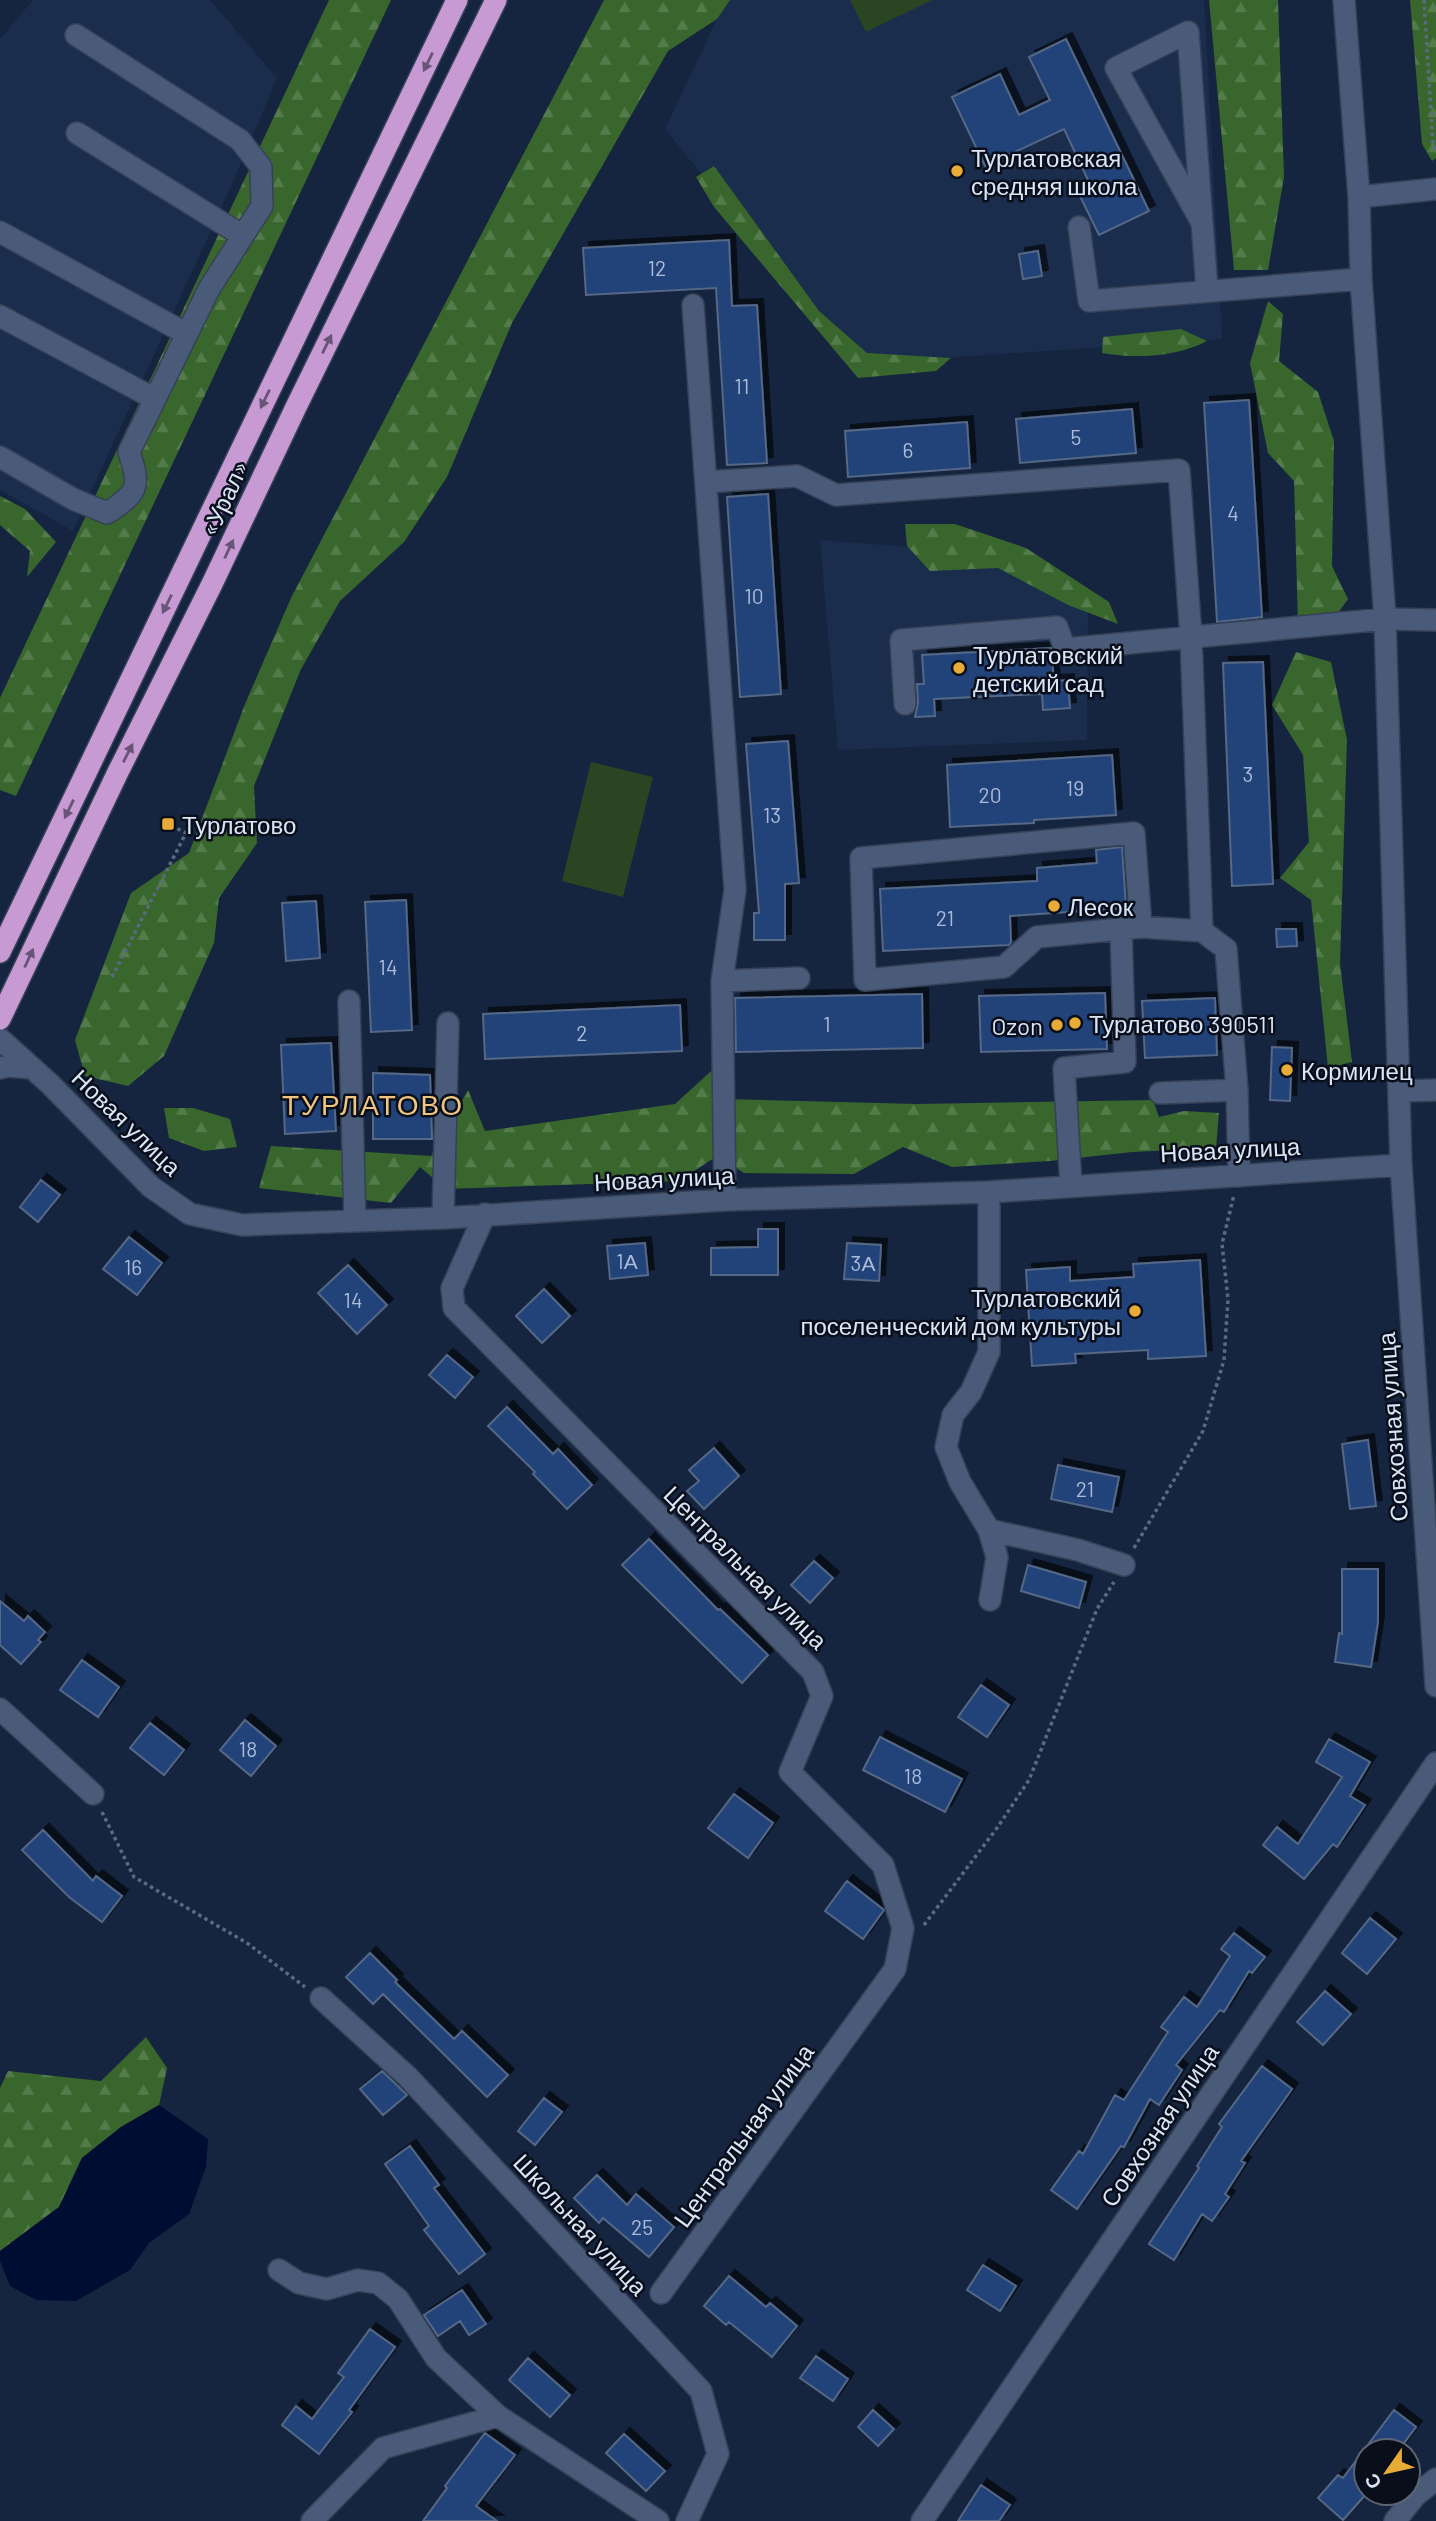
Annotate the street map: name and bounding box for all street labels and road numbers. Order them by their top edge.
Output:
street label: «Урал» [194,455,254,541]
street label: Новая улица [66,1063,188,1182]
street label: Новая улица [1159,1131,1301,1167]
street label: Новая улица [593,1160,735,1196]
street label: Совхозная улица [1371,1331,1413,1523]
street label: Центральная улица [658,1479,834,1655]
street label: Центральная улица [667,2037,819,2232]
street label: Совхозная улица [1094,2038,1224,2212]
street label: Школьная улица [508,2147,654,2301]

